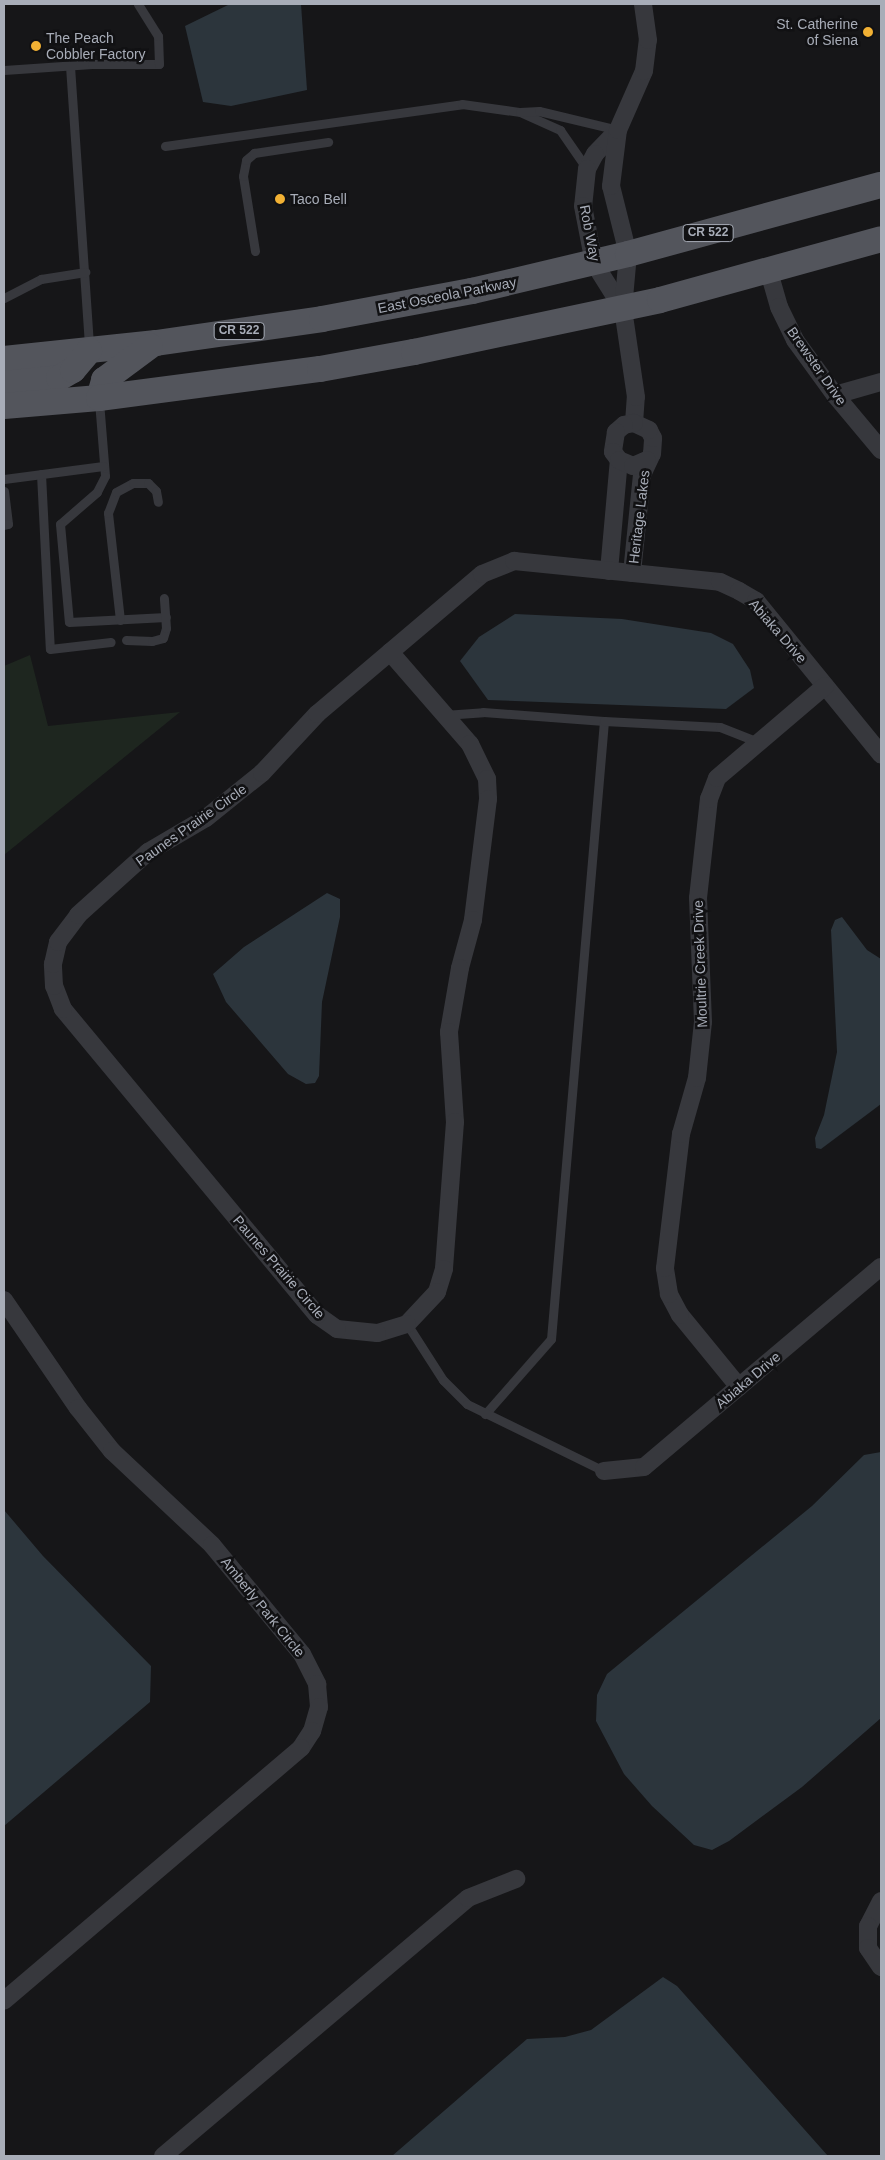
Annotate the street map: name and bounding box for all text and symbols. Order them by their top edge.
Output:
place label: St. Catherine of Siena [776,16,858,48]
marker: St. Catherine of Siena [862,26,874,38]
place label: The Peach Cobbler Factory [46,30,146,62]
marker: The Peach Cobbler Factory [30,40,42,52]
place label: Taco Bell [290,191,347,207]
marker: Taco Bell [274,193,286,205]
street label: Rob Way [576,203,604,263]
road number: CR 522 [682,224,734,242]
street label: East Osceola Parkway [376,273,518,317]
road number: CR 522 [213,322,265,341]
street label: Brewster Drive [784,324,850,408]
street label: Heritage Lakes [625,469,653,565]
street label: Abiaka Drive [746,596,810,666]
street label: Paunes Prairie Circle [132,780,250,870]
street label: Moultrie Creek Drive [689,900,711,1028]
street label: Paunes Prairie Circle [230,1212,328,1322]
street label: Abiaka Drive [712,1348,784,1412]
street label: Amberly Park Circle [218,1554,308,1660]

